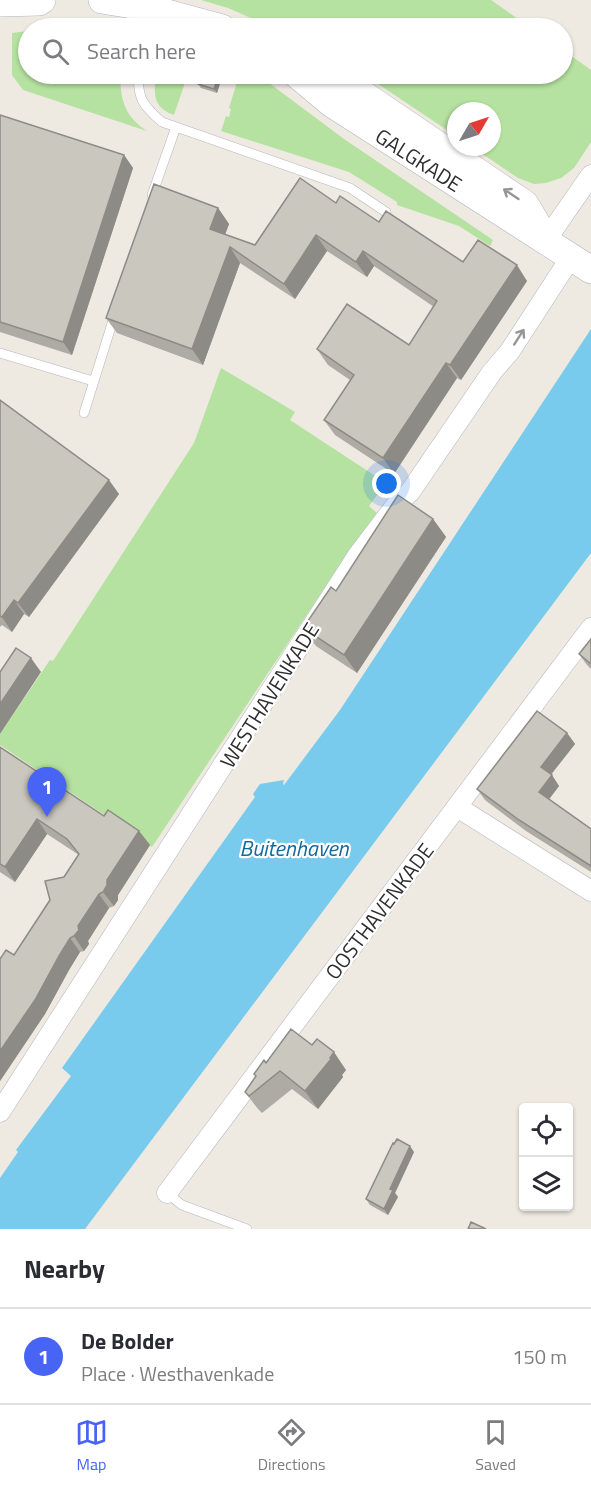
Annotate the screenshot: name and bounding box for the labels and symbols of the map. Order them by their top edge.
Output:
north arrow [447,102,501,156]
street label: GALGKADE [369,120,469,199]
one-way arrow [504,188,520,200]
one-way arrow [513,329,525,346]
your location [372,469,401,498]
street label: WESTHAVENKADE [211,616,327,774]
pin: 1 [28,768,66,817]
water label: Buitenhaven [239,831,350,865]
street label: OOSTHAVENKADE [317,836,441,986]

